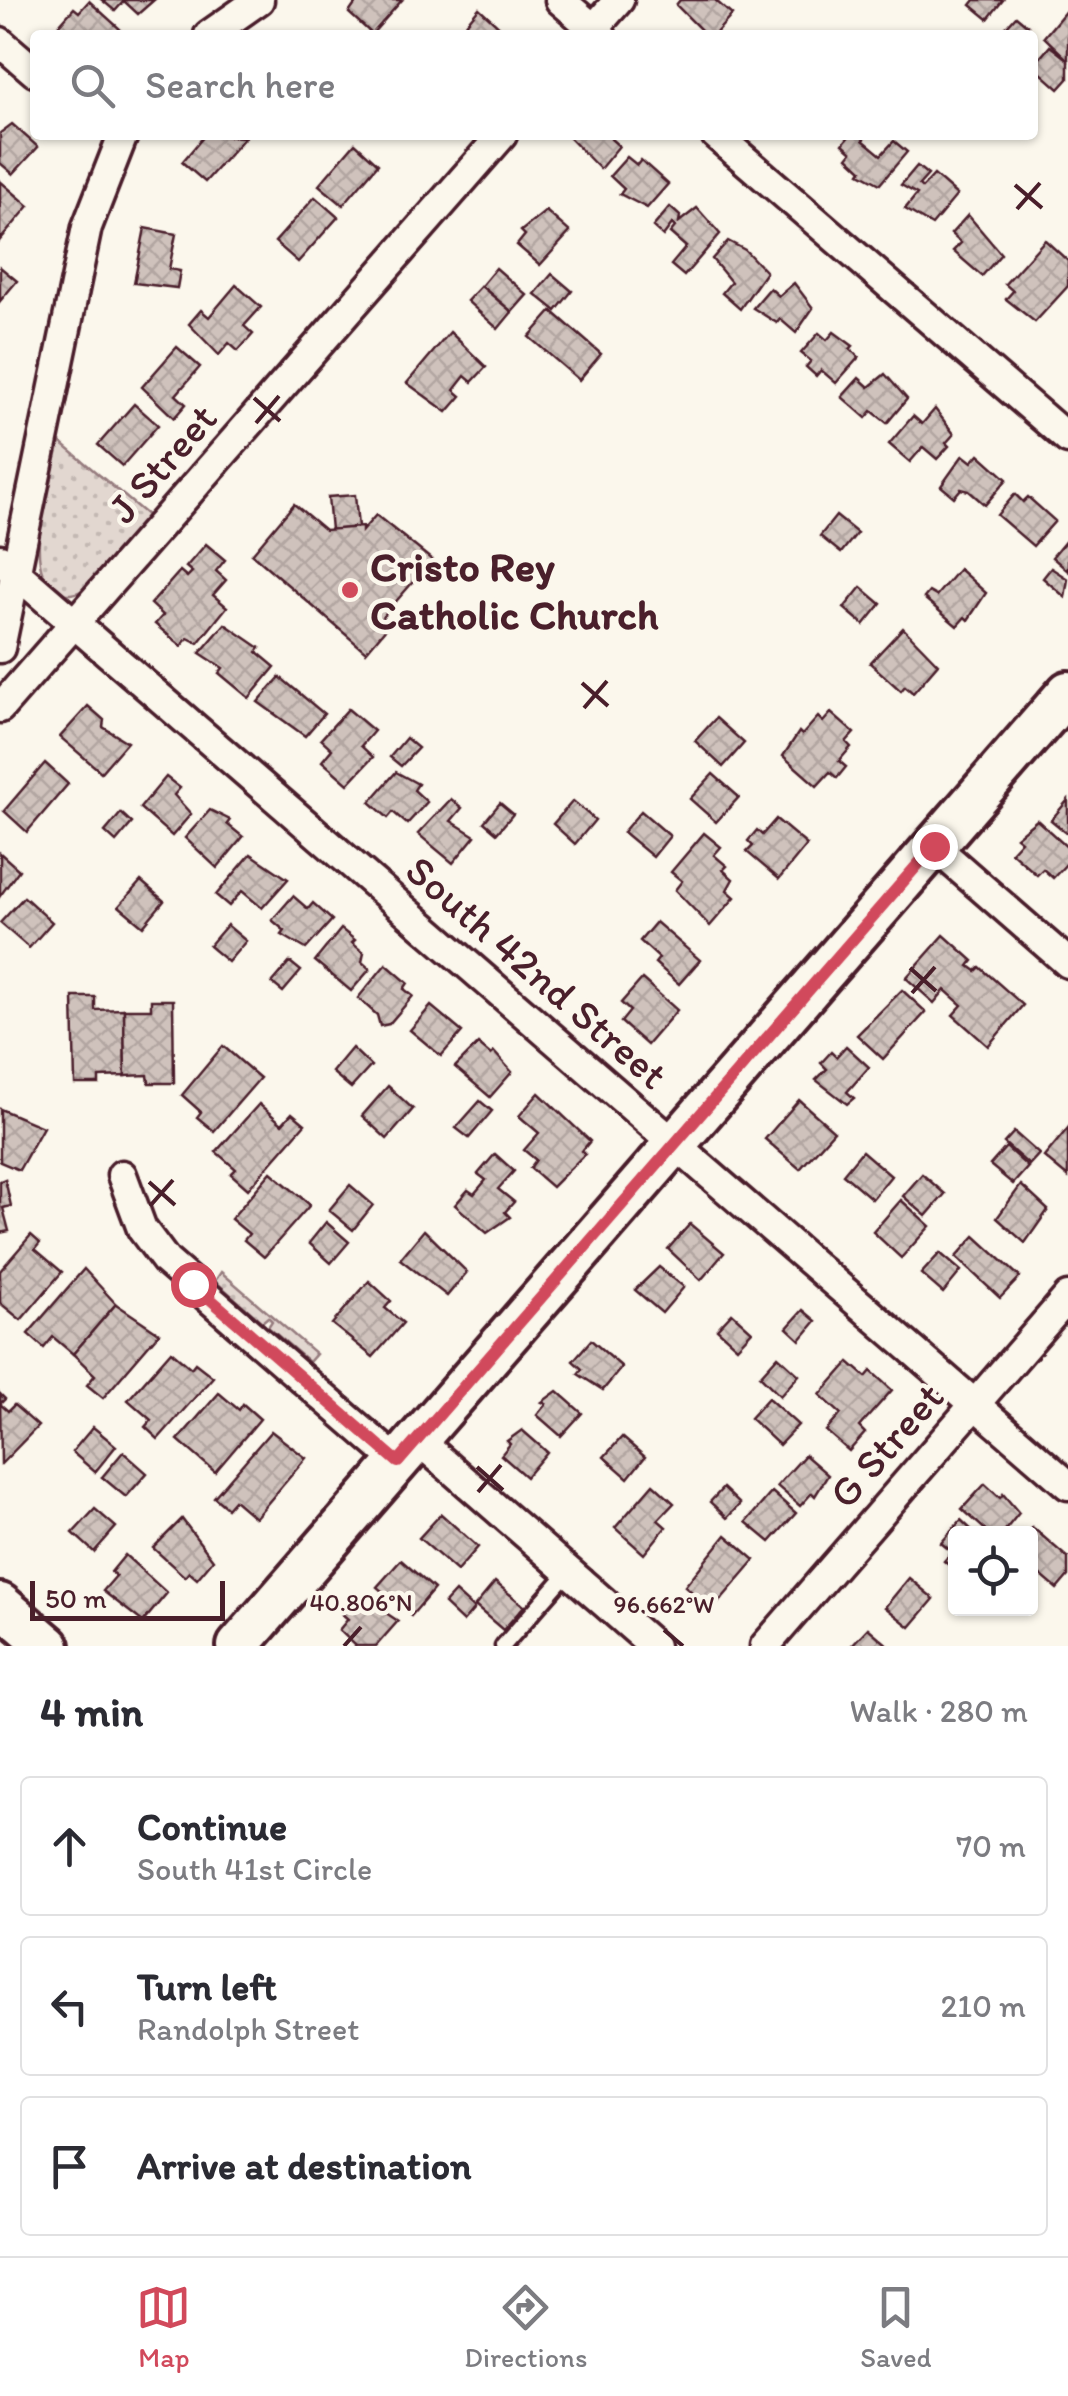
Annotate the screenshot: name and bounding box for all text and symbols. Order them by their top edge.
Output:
search box [30,30,1038,140]
icon: search [65,58,120,113]
text: Search here [145,62,336,108]
street label: J Street [96,393,228,533]
place label: Cristo Rey Catholic Church [370,541,659,640]
marker: Cristo Rey Catholic Church [339,579,361,601]
route end [912,824,958,870]
street label: South 42nd Street [396,844,678,1100]
route start [171,1262,217,1308]
street label: G Street [818,1372,954,1518]
map controls [948,1526,1038,1616]
button: locate [948,1526,1038,1616]
scale bar [30,1576,225,1620]
text: 50 m [45,1581,107,1615]
text: 40.806°N [309,1587,413,1617]
text: 96.662°W [614,1589,714,1619]
text: 4 min [40,1686,143,1737]
text: Walk · 280 m [849,1692,1028,1730]
text: Continue [137,1804,287,1850]
icon: ahead [42,1819,97,1874]
text: 70 m [956,1827,1026,1865]
text: South 41st Circle [137,1850,372,1888]
text: Turn left [137,1964,277,2010]
icon: left [42,1979,97,2034]
text: 210 m [940,1987,1026,2025]
text: Randolph Street [137,2010,359,2048]
icon: arrive [42,2139,97,2194]
text: Arrive at destination [137,2143,472,2189]
tab: Map [136,2280,191,2374]
tab: Directions [464,2280,587,2374]
tab: Saved [860,2280,932,2374]

